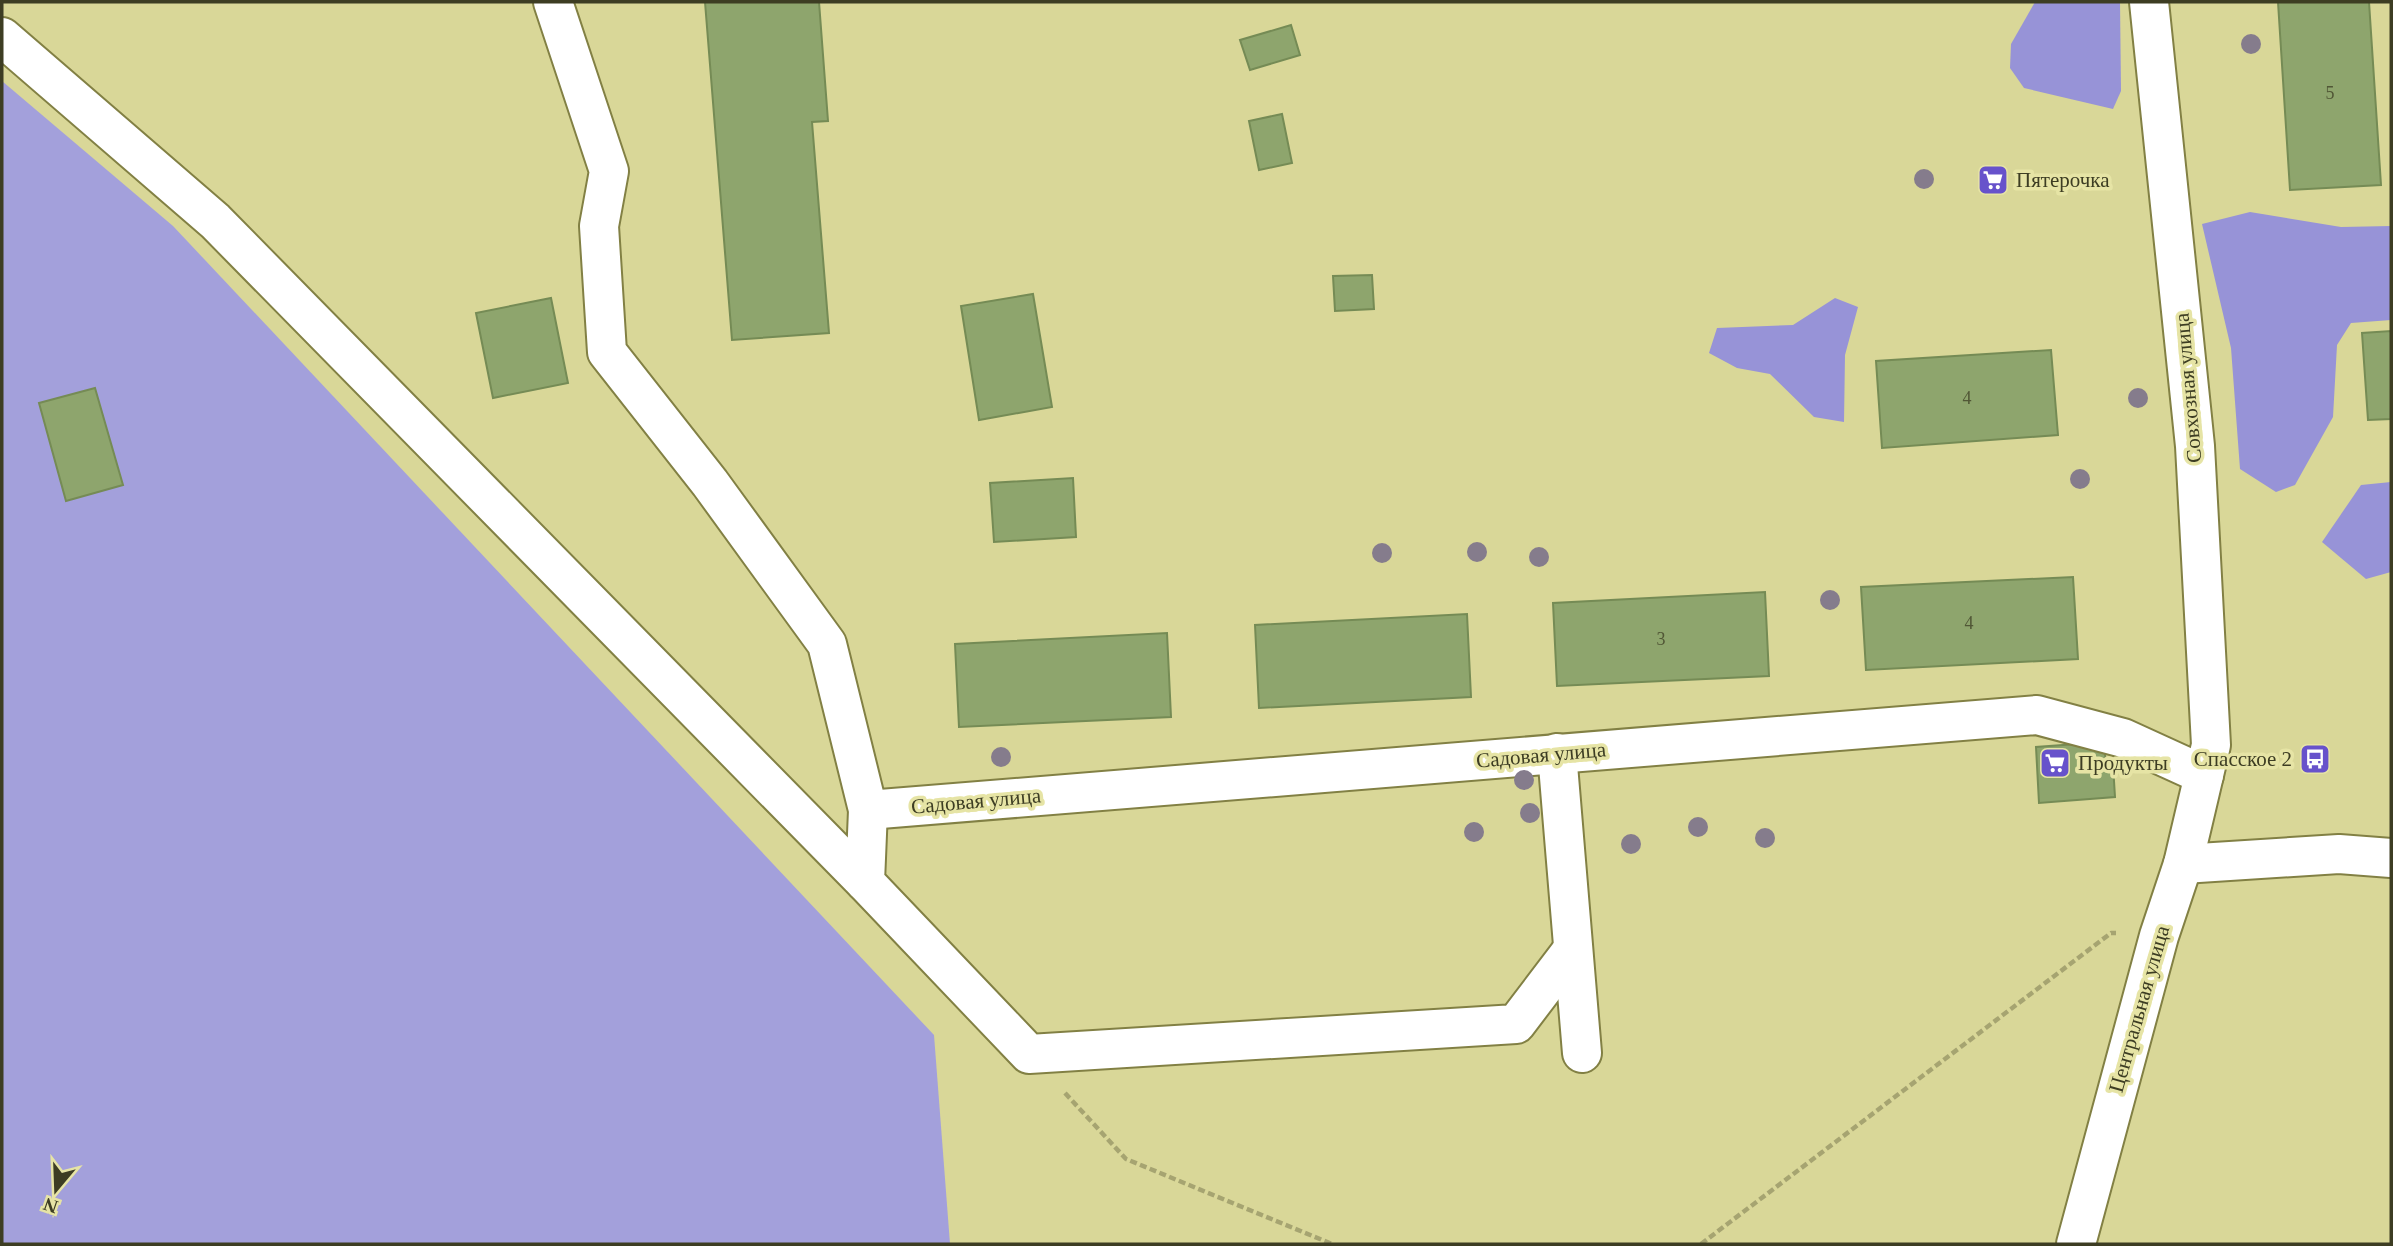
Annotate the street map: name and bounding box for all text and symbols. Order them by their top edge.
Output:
house number: 5 [2326,83,2335,103]
supermarket icon: Пятерочка [1976,163,2010,197]
place label: Пятерочка [2016,168,2110,192]
street label: Совхозная улица [2169,311,2207,464]
house number: 4 [1963,388,1972,408]
house number: 4 [1965,613,1974,633]
house number: 3 [1657,629,1666,649]
street label: Садовая улица [1475,737,1608,773]
bus stop icon: Спасское 2 [2298,742,2332,776]
supermarket icon: Продукты [2038,746,2072,780]
place label: Спасское 2 [2194,747,2292,771]
place label: Продукты [2078,751,2168,775]
street label: Садовая улица [910,783,1043,819]
street label: Центральная улица [2104,922,2175,1095]
north arrow [21,1155,91,1225]
text: N [40,1193,61,1218]

